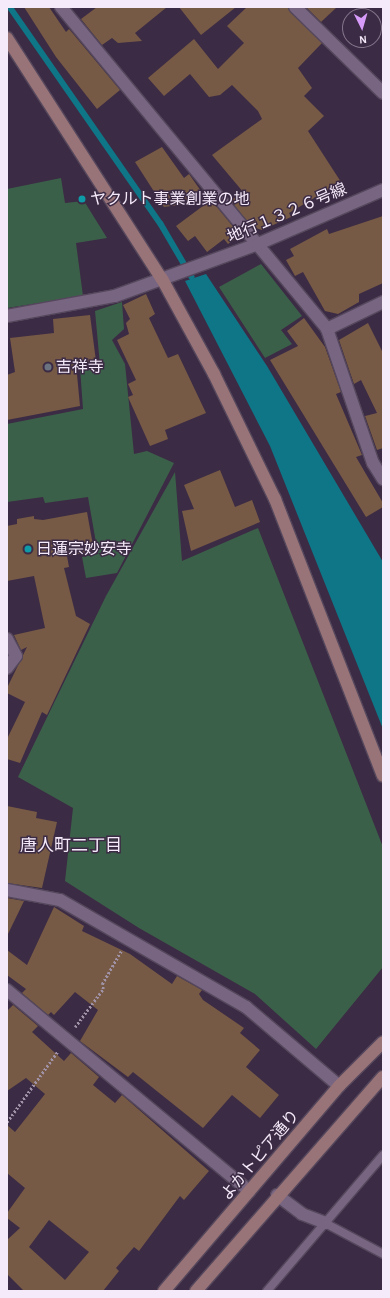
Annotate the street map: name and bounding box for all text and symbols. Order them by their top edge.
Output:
north arrow [342,8,382,48]
text: N [359,34,367,45]
street label: 地行１３２６号線 [224,179,350,247]
place label: ヤクルト事業創業の地 [90,189,250,209]
marker: ヤクルト事業創業の地 [77,194,87,204]
place label: 吉祥寺 [56,357,104,377]
marker: 吉祥寺 [43,362,53,372]
place label: 日蓮宗妙安寺 [36,539,132,559]
marker: 日蓮宗妙安寺 [23,544,33,554]
district label: 唐人町二丁目 [20,836,122,856]
street label: よかトピア通り [217,1106,303,1204]

